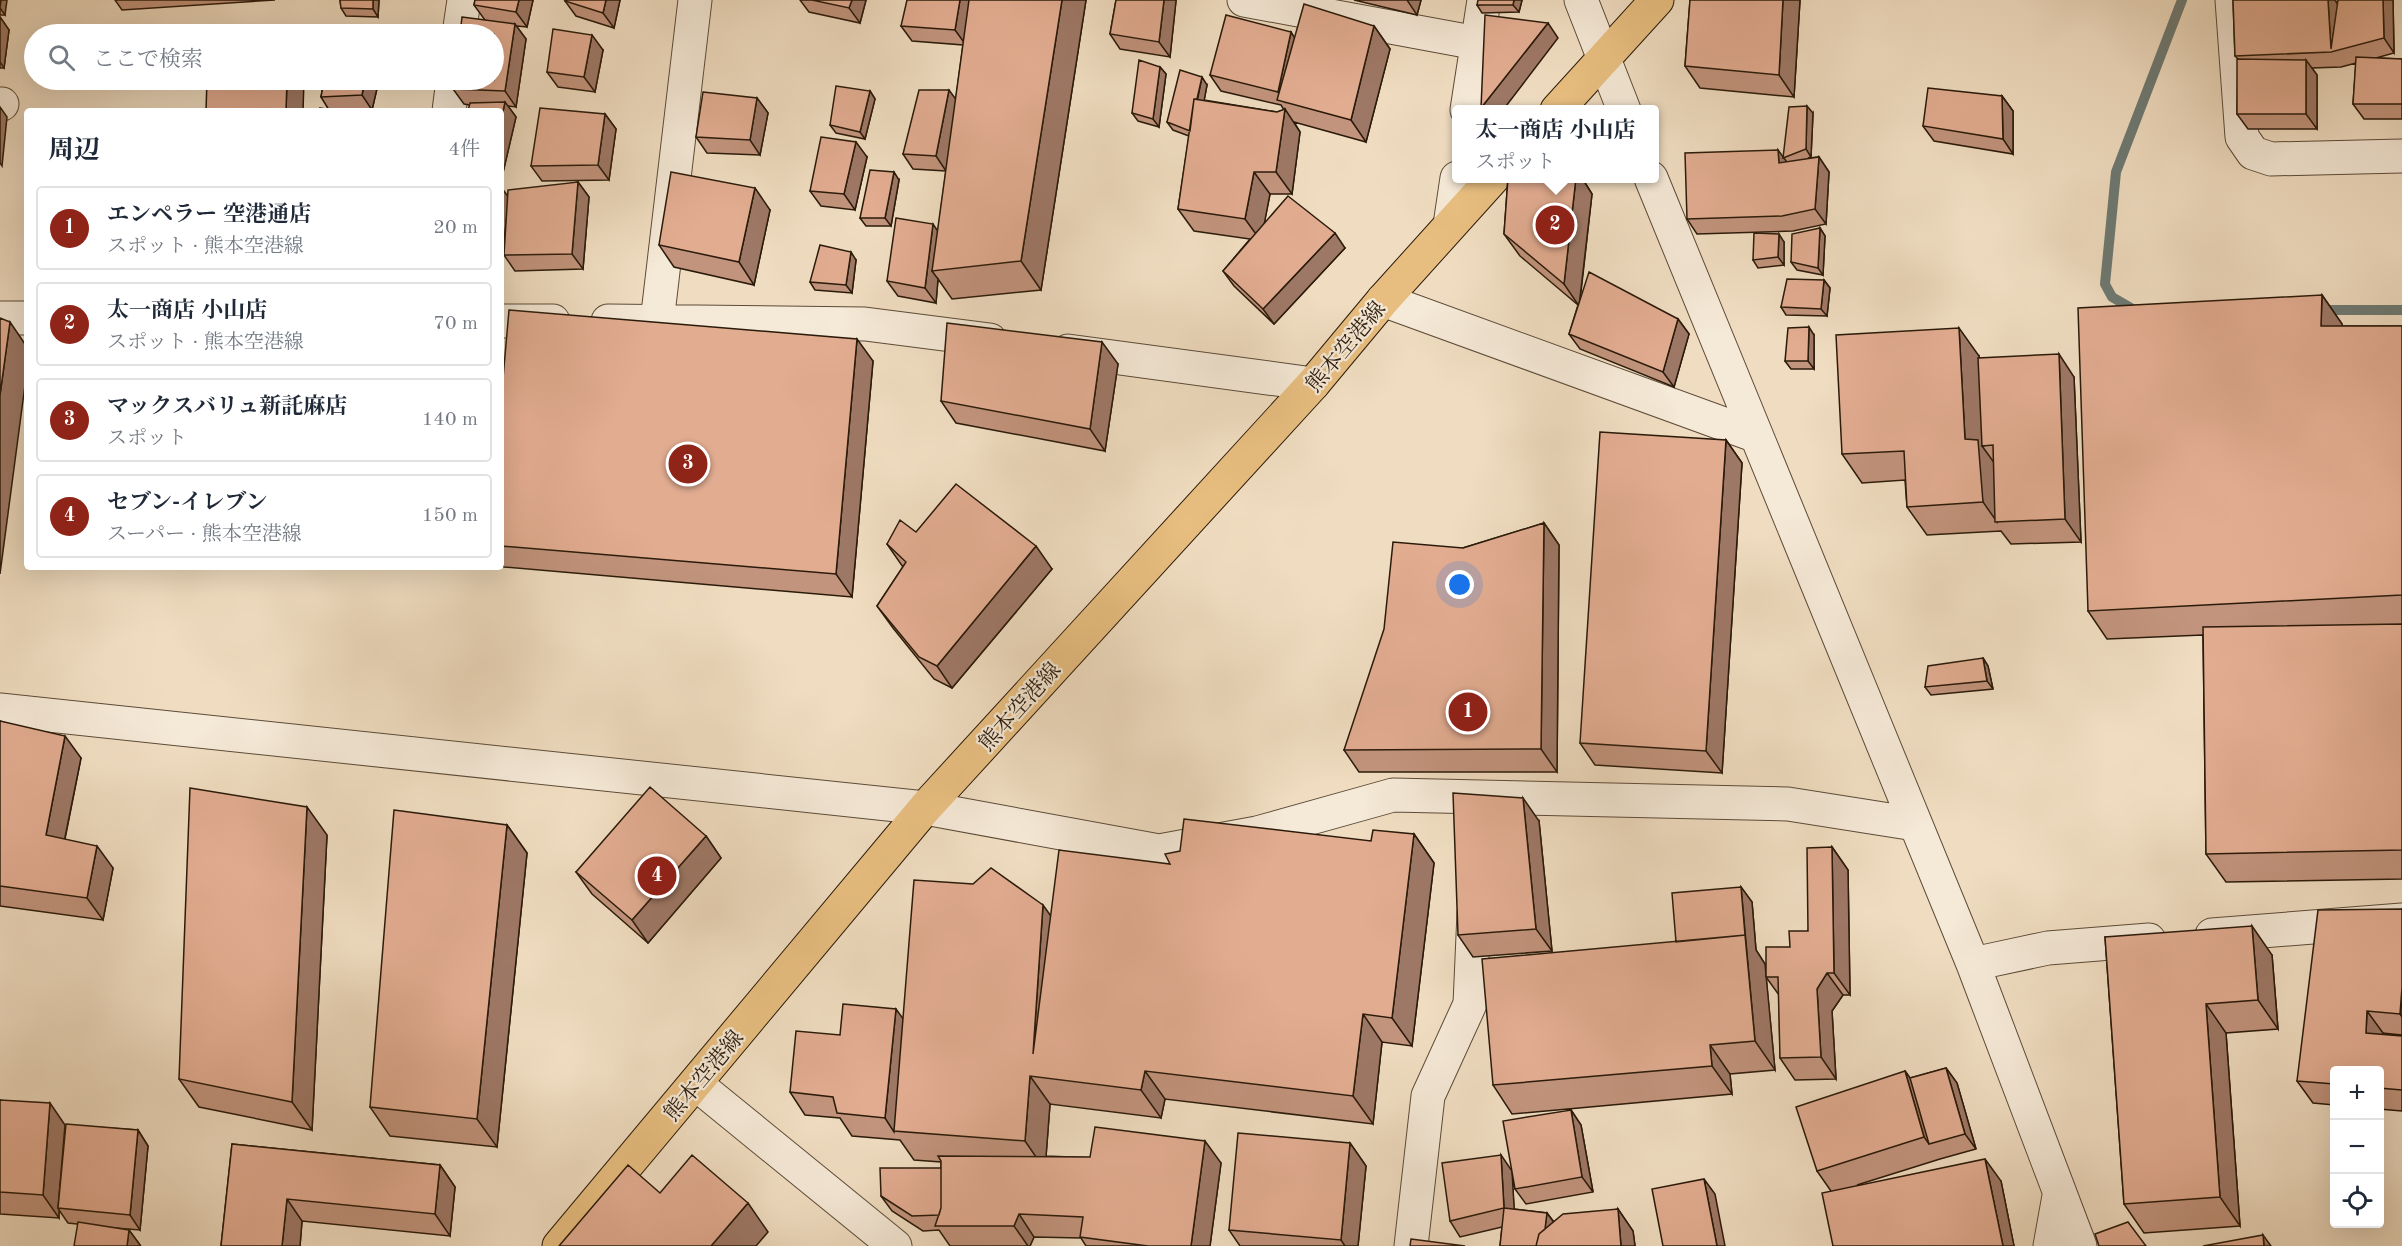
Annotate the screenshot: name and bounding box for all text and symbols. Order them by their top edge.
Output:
search box [24,24,504,90]
icon: search [45,41,78,74]
text: ここで検索 [93,49,203,71]
popup [1452,105,1659,183]
text: 太一商店 小山店 [1475,120,1636,142]
text: 周辺 [48,138,100,164]
text: 4件 [448,140,480,160]
text: スポット [1475,153,1555,173]
pin: 2 [1536,202,1574,248]
text: エンペラー 空港通店 [107,204,311,226]
text: 1 [64,218,75,238]
text: 20 m [433,218,478,238]
text: スポット · 熊本空港線 [107,237,304,257]
street label: 熊本空港線 [1301,297,1390,396]
text: 太一商店 小山店 [107,300,267,322]
text: 2 [64,314,75,334]
text: 70 m [433,314,478,334]
text: スポット · 熊本空港線 [107,333,304,353]
text: マックスバリュ新託麻店 [107,396,347,418]
text: 3 [64,410,75,430]
text: 140 m [422,410,478,430]
text: スポット [107,429,187,449]
pin: 3 [668,442,708,486]
text: セブン-イレブン [107,492,267,514]
text: 4 [64,506,75,526]
text: 150 m [422,506,478,526]
text: スーパー · 熊本空港線 [107,525,302,545]
your location [1445,570,1474,599]
street label: 熊本空港線 [974,658,1065,756]
pin: 1 [1448,690,1488,734]
pin: 4 [638,854,676,898]
street label: 熊本空港線 [659,1026,748,1125]
map controls [2330,1066,2384,1228]
button: + [2330,1066,2384,1120]
button: − [2330,1120,2384,1174]
button: locate [2330,1174,2384,1228]

